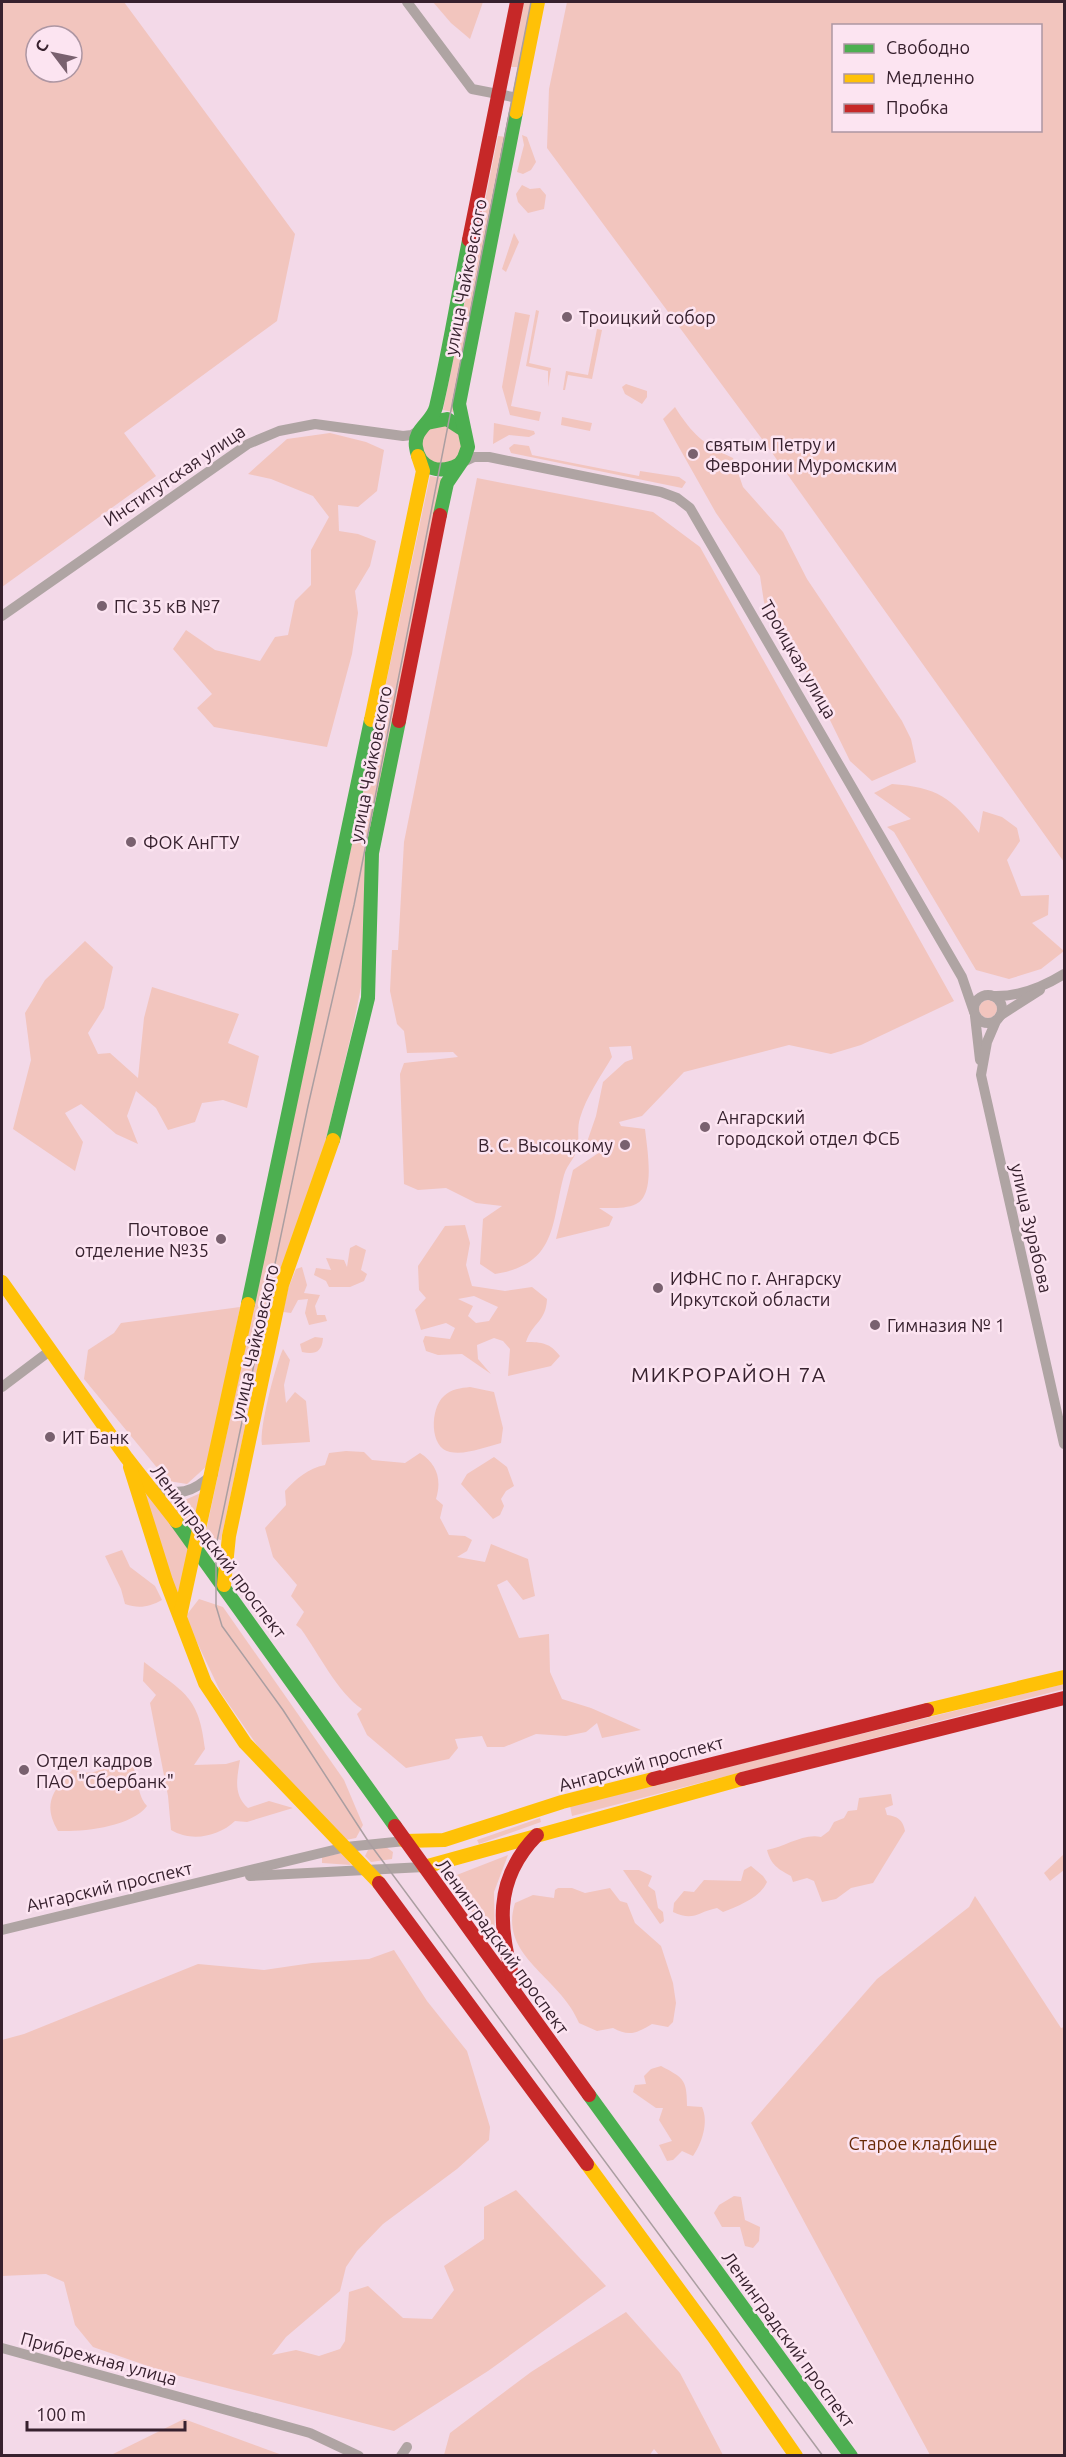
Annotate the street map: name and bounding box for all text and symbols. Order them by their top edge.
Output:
north arrow [24,24,84,84]
legend [832,24,1042,132]
text: С [31,37,52,55]
text: Свободно [886,37,970,57]
text: Медленно [886,67,975,87]
text: Пробка [886,97,949,117]
street label: улица Чайковского [440,197,490,357]
place label: Троицкий собор [579,307,716,327]
marker: Троицкий собор [560,310,574,324]
street label: Институтская улица [100,420,248,530]
place label: святым Петру и Февронии Муромским [705,434,897,475]
marker: святым Петру и Февронии Муромским [686,447,700,461]
place label: ПС 35 кВ №7 [114,596,221,616]
street label: Троицкая улица [757,596,841,722]
marker: ПС 35 кВ №7 [95,599,109,613]
street label: улица Чайковского [345,684,395,844]
place label: ФОК АнГТУ [143,832,240,852]
marker: ФОК АнГТУ [124,835,138,849]
place label: Ангарский городской отдел ФСБ [717,1107,900,1148]
marker: Ангарский городской отдел ФСБ [698,1120,712,1134]
place label: В. С. Высоцкому [478,1135,613,1155]
marker: В. С. Высоцкому [618,1138,632,1152]
street label: улица Зурабова [1007,1161,1057,1295]
place label: Почтовое отделение №35 [75,1219,209,1260]
marker: Почтовое отделение №35 [214,1232,228,1246]
street label: улица Чайковского [226,1262,282,1422]
place label: ИФНС по г. Ангарску Иркутской области [670,1268,842,1309]
marker: ИФНС по г. Ангарску Иркутской области [651,1281,665,1295]
place label: Гимназия № 1 [887,1315,1005,1335]
marker: Гимназия № 1 [868,1318,882,1332]
district label: МИКРОРАЙОН 7А [631,1362,827,1386]
place label: ИТ Банк [62,1427,129,1447]
marker: ИТ Банк [43,1430,57,1444]
street label: Ленинградский проспект [147,1460,291,1642]
street label: Ангарский проспект [556,1731,726,1795]
place label: Отдел кадров ПАО "Сбербанк" [36,1750,174,1791]
marker: Отдел кадров ПАО "Сбербанк" [17,1763,31,1777]
street label: Ленинградский проспект [433,1854,573,2038]
street label: Ангарский проспект [24,1857,194,1915]
park label: Старое кладбище [849,2133,997,2153]
street label: Ленинградский проспект [719,2247,859,2431]
street label: Прибрежная улица [19,2328,179,2388]
scale bar [27,2394,184,2432]
text: 100 m [36,2404,86,2424]

